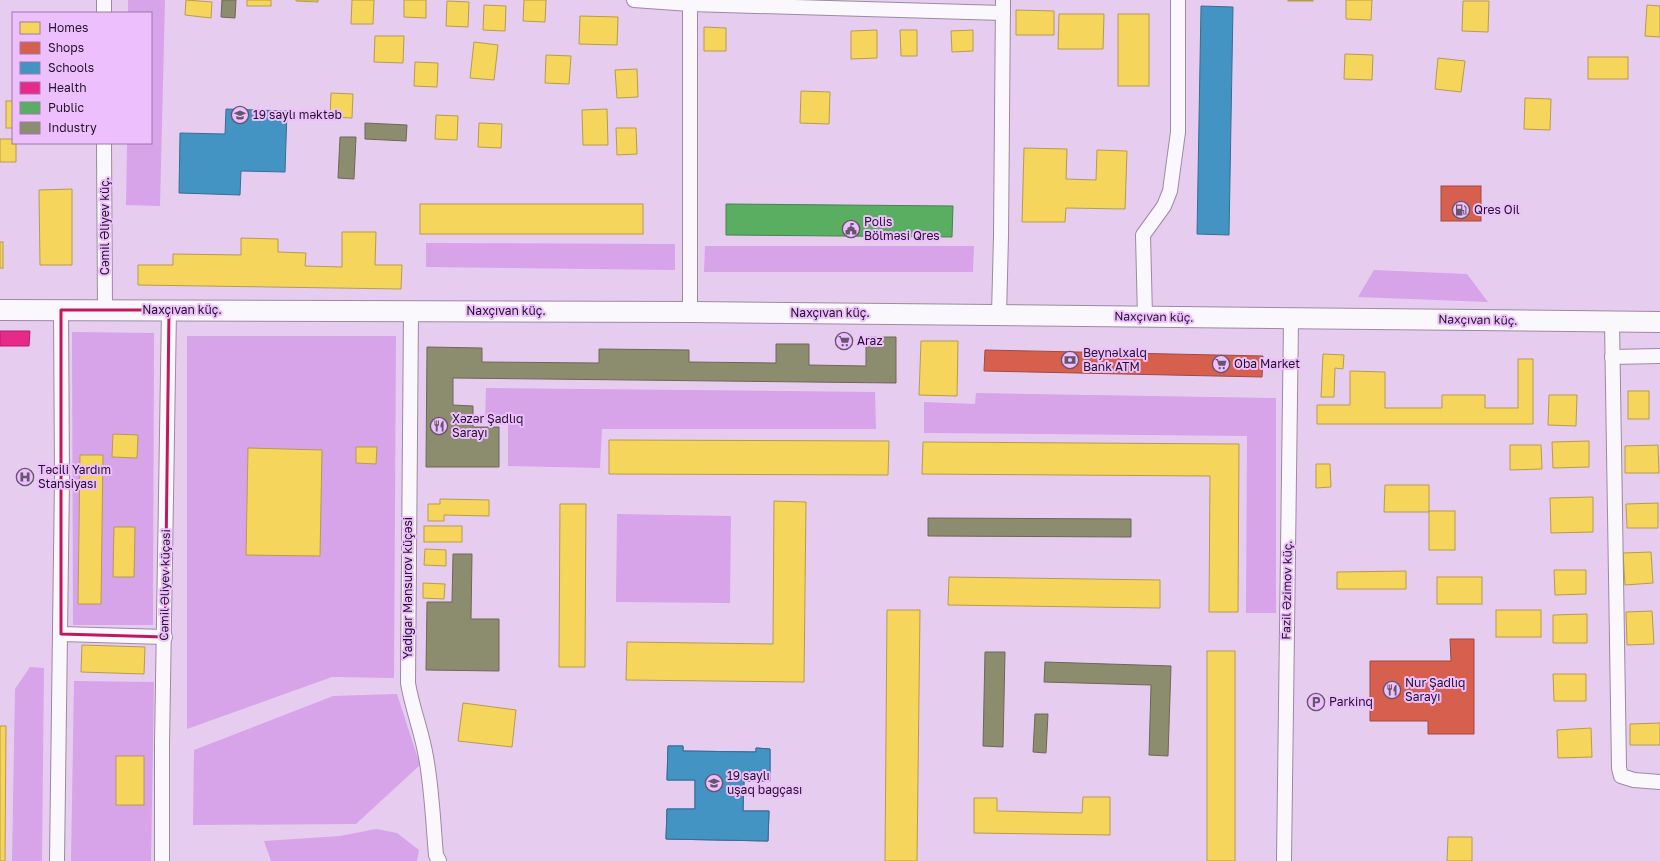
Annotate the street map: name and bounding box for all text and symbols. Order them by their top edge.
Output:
legend [12,12,152,144]
text: Homes [48,20,88,35]
text: Shops [48,40,84,55]
text: Schools [48,60,94,75]
text: Health [48,80,87,95]
text: Public [48,100,85,115]
school or university icon: 19 saylı məktəb [230,105,250,125]
place label: 19 saylı məktəb [253,107,342,122]
text: Industry [48,120,97,135]
street label: Cəmil Əliyev küç. [97,177,112,275]
fuel station icon: Qres Oil [1451,200,1471,220]
place label: Qres Oil [1474,202,1520,217]
place label: Polis Bölməsi Qres [864,214,940,243]
public building icon: Polis Bölməsi Qres [841,219,861,239]
street label: Naxçıvan küç. [142,302,222,317]
street label: Naxçıvan küç. [466,303,546,318]
street label: Naxçıvan küç. [790,305,870,320]
street label: Naxçıvan küç. [1114,308,1194,325]
street label: Naxçıvan küç. [1438,311,1518,328]
supermarket icon: Araz [834,331,854,351]
place label: Araz [857,333,883,348]
place label: Beynəlxalq Bank ATM [1083,345,1147,374]
bank icon: Beynəlxalq Bank ATM [1060,350,1080,370]
supermarket icon: Oba Market [1211,354,1231,374]
place label: Oba Market [1234,356,1300,371]
place label: Xəzər Şadlıq Sarayı [452,411,523,440]
restaurant icon: Xəzər Şadlıq Sarayı [429,416,449,436]
place label: Təcili Yardım Stansiyası [38,462,111,491]
hospital icon: Təcili Yardım Stansiyası [15,467,35,487]
street label: Yadigar Mənsurov küçəsi [400,517,415,659]
street label: Cəmil Əliyev küçəsi [156,529,173,641]
street label: Fazil Əzimov küç. [1278,540,1295,640]
place label: Nur Şadlıq Sarayı [1405,675,1465,704]
restaurant icon: Nur Şadlıq Sarayı [1382,680,1402,700]
parking icon: Parkinq [1306,692,1326,712]
place label: Parkinq [1329,694,1373,709]
place label: 19 saylı uşaq bağçası [727,768,802,797]
school or university icon: 19 saylı uşaq bağçası [704,773,724,793]

